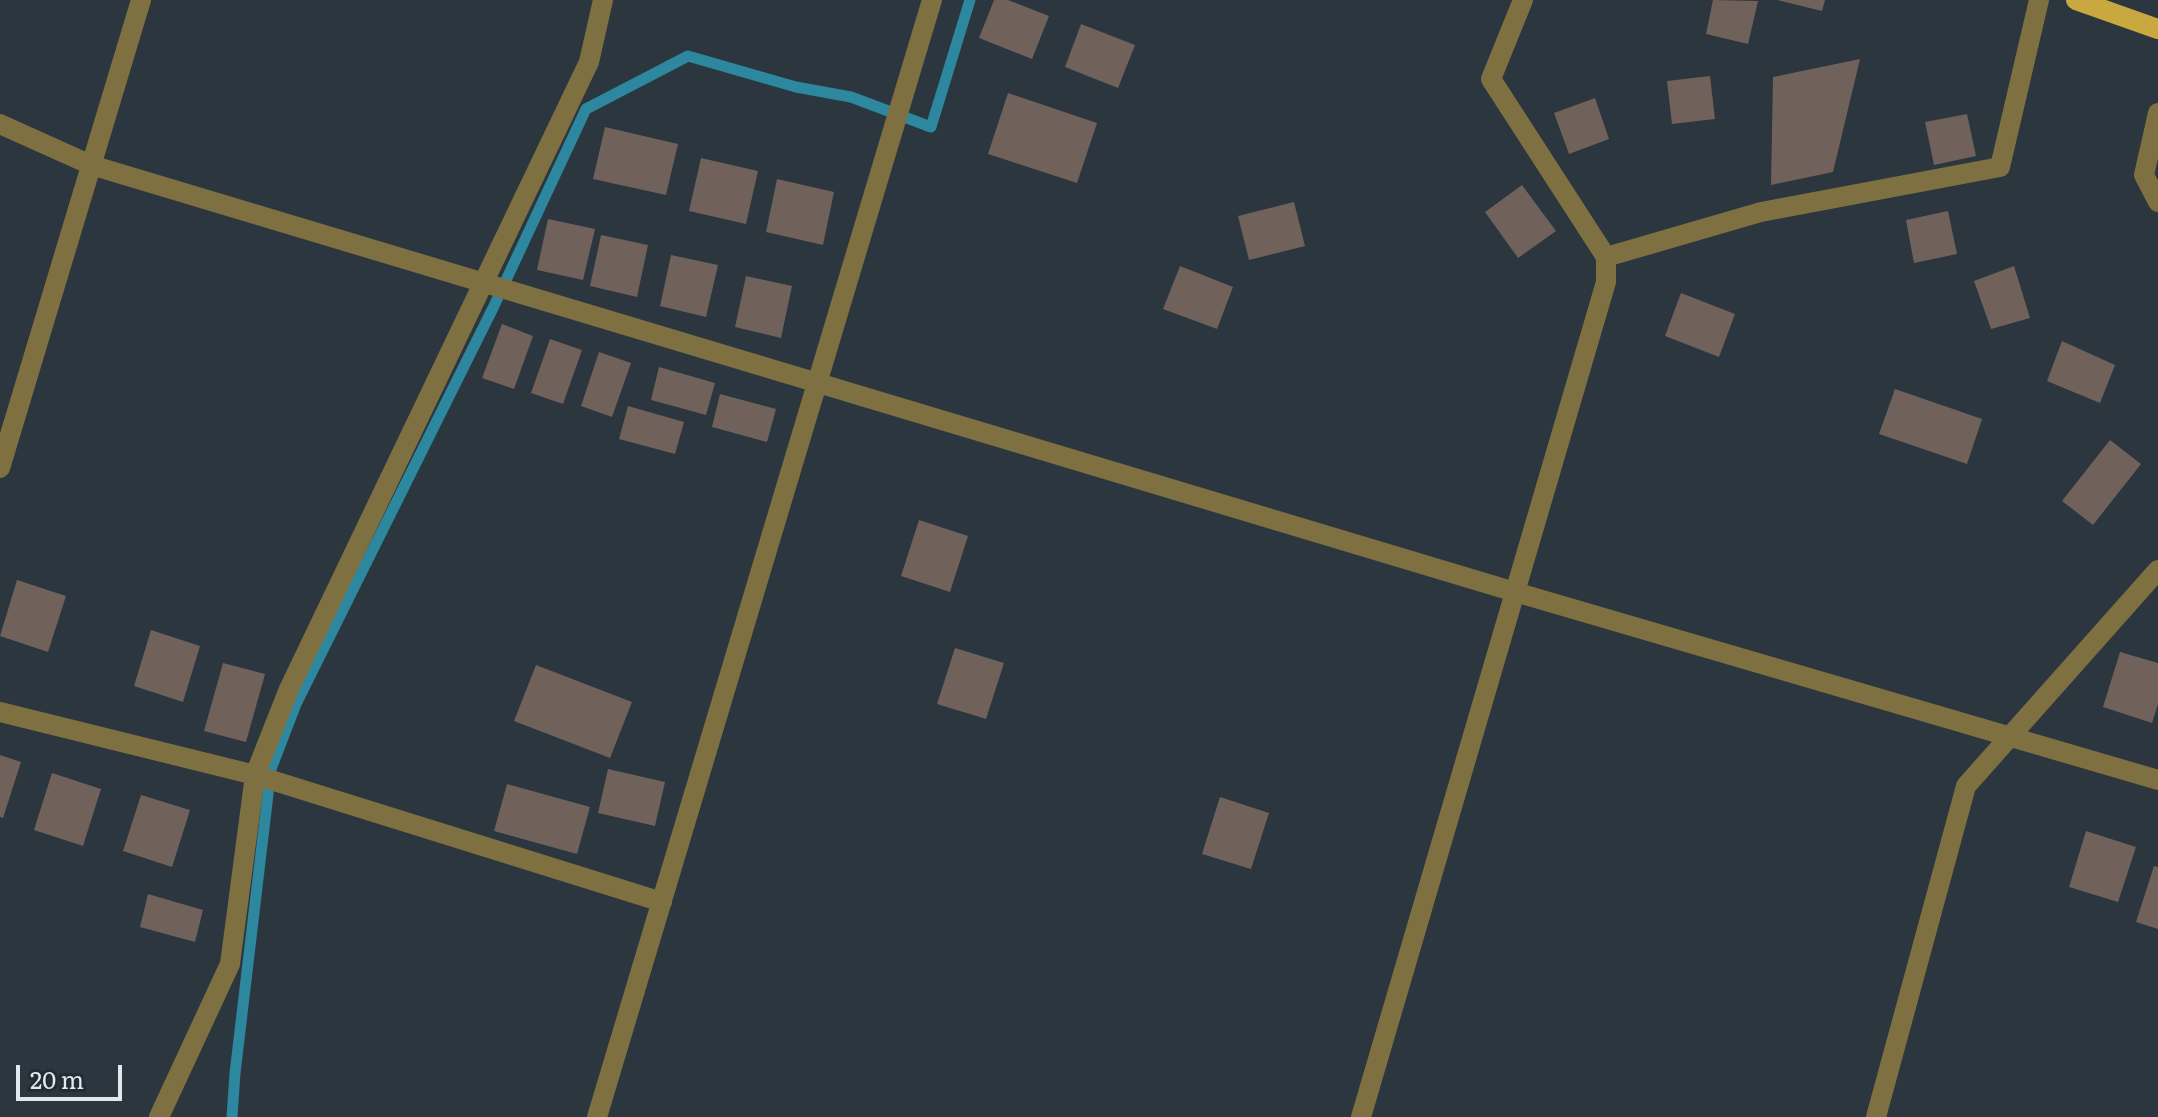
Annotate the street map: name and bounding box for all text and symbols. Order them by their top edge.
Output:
scale bar [20,1049,126,1099]
text: 20 m [30,1061,84,1096]

